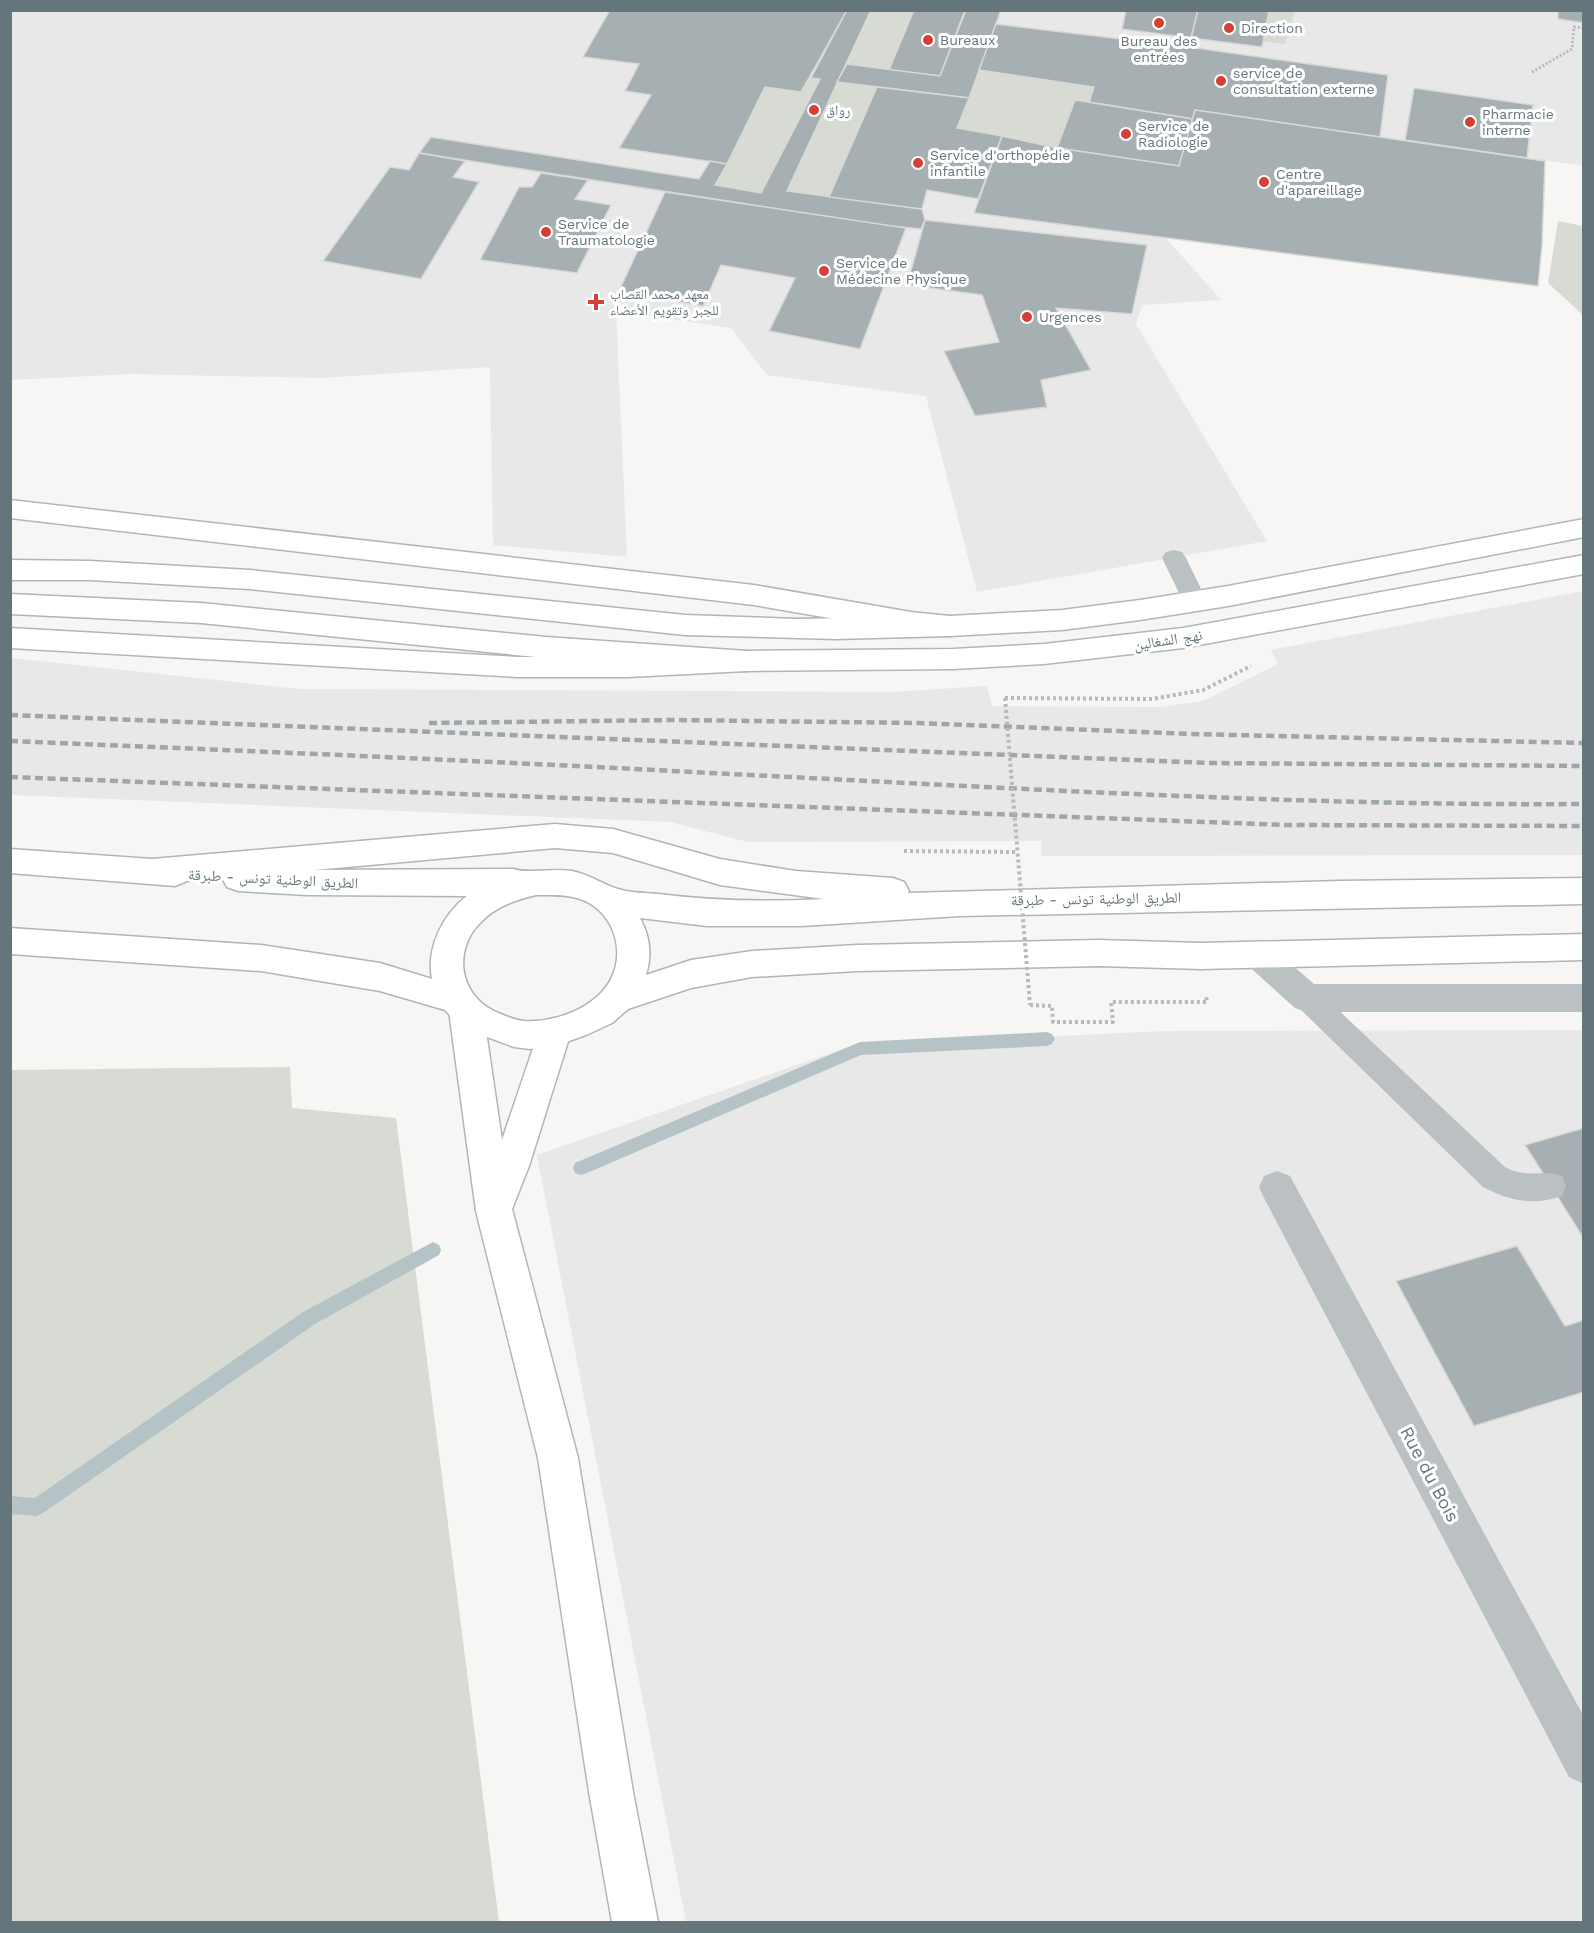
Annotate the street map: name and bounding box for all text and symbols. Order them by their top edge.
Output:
marker: Bureau des entrées [1152,16,1166,30]
place label: Direction [1241,20,1303,36]
marker: Direction [1222,21,1236,35]
place label: Bureaux [940,32,995,48]
marker: Bureaux [921,33,935,47]
place label: Bureau des entrées [1121,33,1197,65]
place label: service de consultation externe [1233,65,1375,97]
marker: service de consultation externe [1214,74,1228,88]
place label: رواق [826,102,850,119]
marker: رواق [807,103,821,117]
place label: Pharmacie interne [1482,106,1554,138]
marker: Pharmacie interne [1463,115,1477,129]
place label: Service de Radiologie [1138,118,1209,150]
marker: Service de Radiologie [1119,127,1133,141]
place label: Service d'orthopédie infantile [930,147,1070,179]
marker: Service d'orthopédie infantile [911,156,925,170]
place label: Centre d'apareillage [1276,166,1362,198]
marker: Centre d'apareillage [1257,175,1271,189]
place label: Service de Traumatologie [558,216,655,248]
marker: Service de Traumatologie [539,225,553,239]
place label: Service de Médecine Physique [836,255,967,287]
marker: Service de Médecine Physique [817,264,831,278]
place label: معهد محمد القصاب للجبر وتقويم الأعضاء [610,286,719,320]
marker: معهد محمد القصاب للجبر وتقويم الأعضاء [587,293,605,311]
place label: Urgences [1039,309,1102,325]
marker: Urgences [1020,310,1034,324]
street label: نهج الشغالين [1133,626,1204,655]
street label: الطريق الوطنية تونس - طبرقة [187,866,359,893]
street label: الطريق الوطنية تونس - طبرقة [1011,889,1181,910]
street label: Rue du Bois [1396,1423,1464,1525]

